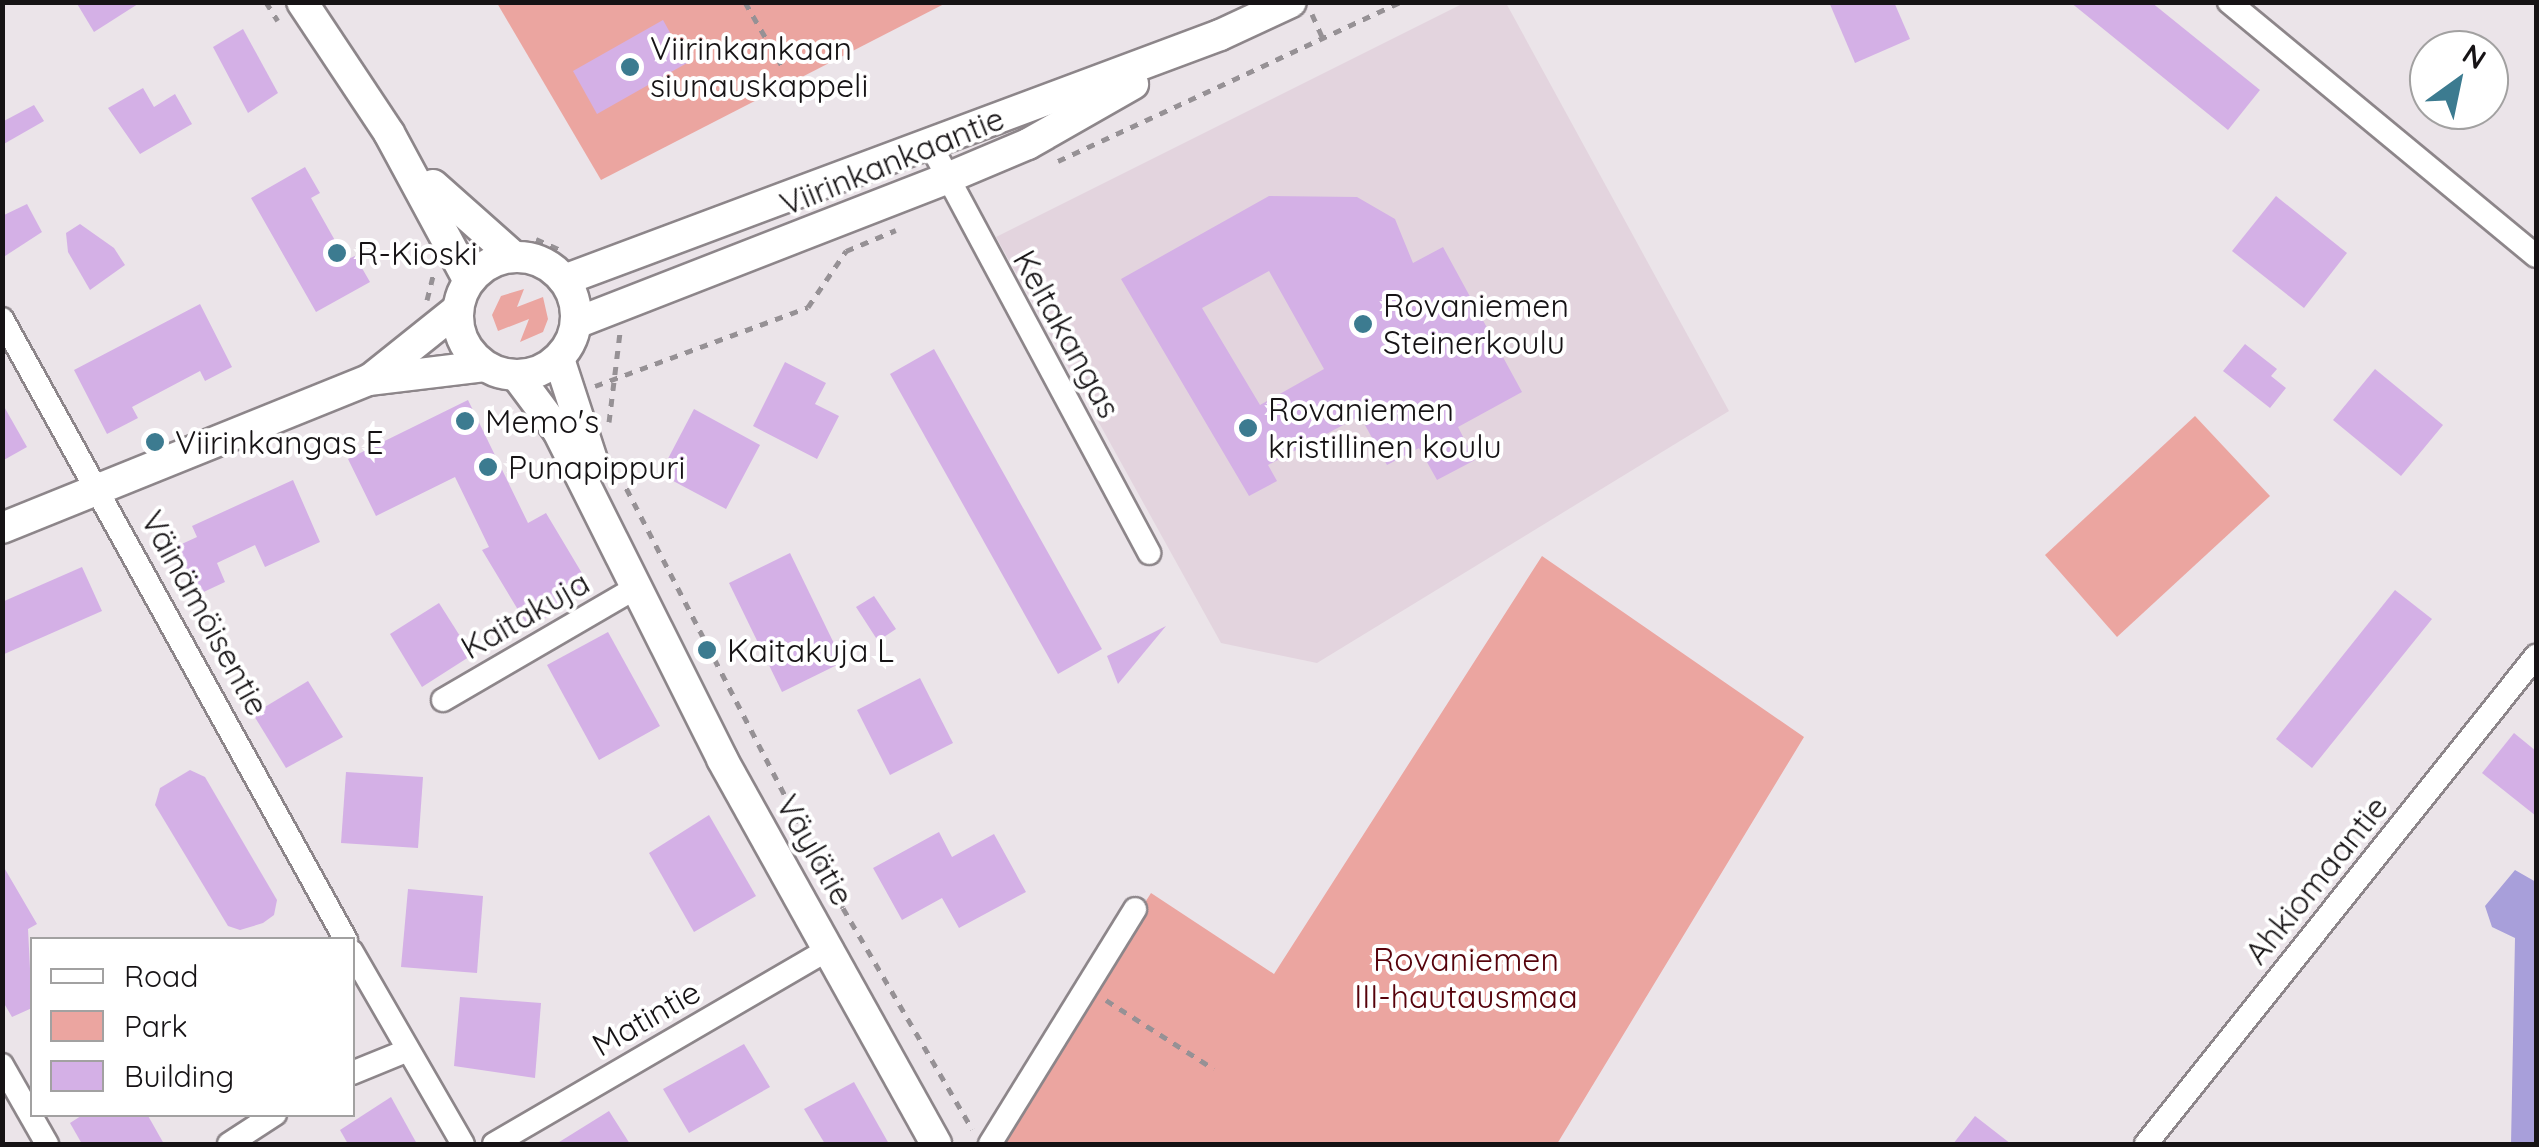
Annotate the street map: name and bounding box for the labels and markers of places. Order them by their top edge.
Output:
place label: Viirinkankaan siunauskappeli [650,30,868,105]
marker: Viirinkankaan siunauskappeli [619,56,641,78]
place label: R-Kioski [357,234,478,272]
marker: R-Kioski [326,242,348,264]
place label: Rovaniemen Steinerkoulu [1383,287,1569,362]
marker: Rovaniemen Steinerkoulu [1352,313,1374,335]
place label: Rovaniemen kristillinen koulu [1268,391,1502,466]
place label: Memo's [485,402,599,440]
marker: Memo's [454,410,476,432]
marker: Rovaniemen kristillinen koulu [1237,417,1259,439]
place label: Viirinkangas E [175,423,384,461]
marker: Viirinkangas E [144,431,166,453]
place label: Punapippuri [508,448,685,486]
marker: Punapippuri [477,456,499,478]
place label: Kaitakuja L [727,631,894,669]
marker: Kaitakuja L [696,639,718,661]

